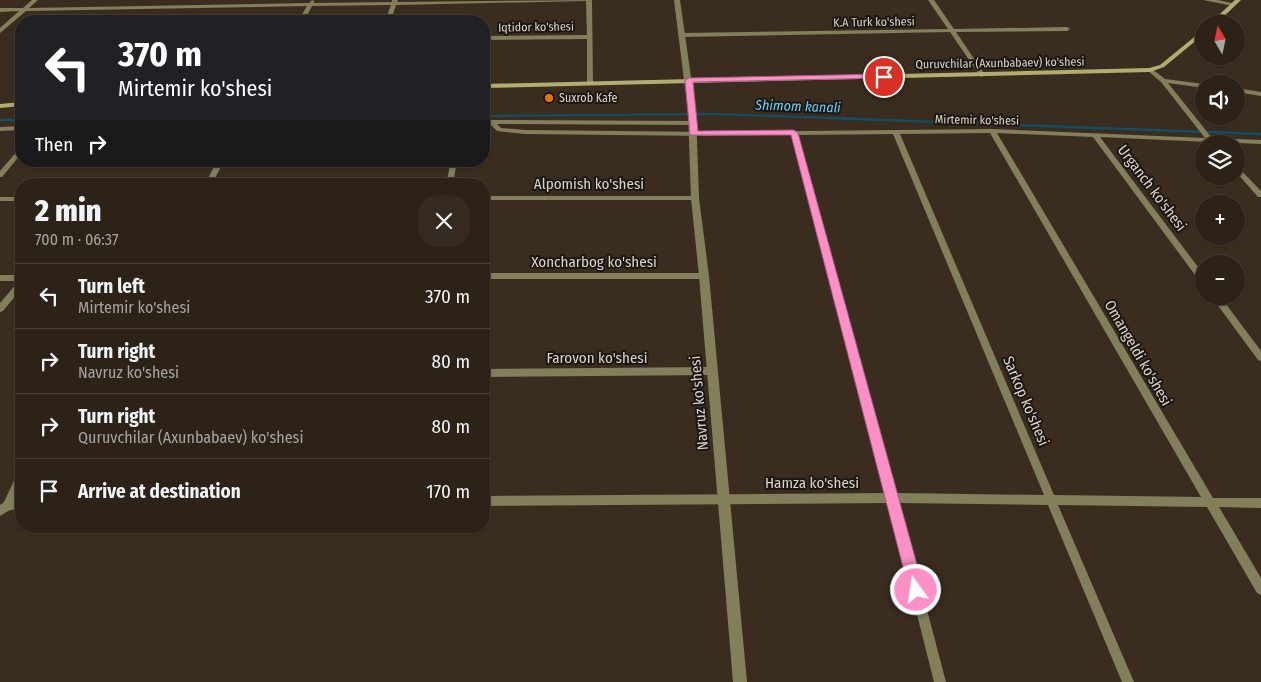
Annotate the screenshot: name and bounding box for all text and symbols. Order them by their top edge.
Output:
street label: K.A Turk ko'shesi [833,14,915,30]
north arrow [1195,15,1245,65]
map controls [1195,15,1245,305]
street label: Iqtidor ko'shesi [498,19,574,35]
text: 370 m [118,33,202,75]
icon: left [35,35,100,100]
street label: Quruvchilar (Axunbabaev) ko'shesi [915,55,1085,71]
pin [863,56,905,98]
icon: arrive [870,63,898,91]
text: Mirtemir ko'shesi [118,75,272,102]
button: sound [1195,75,1245,125]
place label: Suxrob Kafe [559,91,618,105]
marker: Suxrob Kafe [543,92,555,104]
water label: Shimom kanali [754,96,842,117]
street label: Mirtemir ko'shesi [935,112,1019,128]
icon: right [83,130,111,158]
text: Then [35,133,73,156]
button: layers [1195,135,1245,185]
street label: Urganch ko'shesi [1114,141,1190,235]
street label: Alpomish ko'shesi [534,175,644,193]
text: 2 min [35,193,101,229]
button: close [418,195,470,247]
button: + [1195,195,1245,245]
text: 700 m · 06:37 [35,230,118,249]
street label: Xoncharbog ko'shesi [531,253,657,271]
button: − [1195,255,1245,305]
text: Turn left [78,275,145,298]
icon: left [35,282,63,310]
text: 370 m [425,285,470,308]
street label: Omangeldi ko'shesi [1100,297,1176,409]
text: Mirtemir ko'shesi [78,298,190,317]
text: Turn right [78,340,155,363]
icon: right [35,347,63,375]
street label: Farovon ko'shesi [547,349,647,367]
text: 80 m [432,350,470,373]
street label: Sarkop ko'shesi [999,353,1053,449]
street label: Navruz ko'shesi [686,355,712,451]
text: Navruz ko'shesi [78,363,179,382]
text: Turn right [78,405,155,428]
icon: right [35,412,63,440]
text: 80 m [432,415,470,438]
text: Quruvchilar (Axunbabaev) ko'shesi [78,428,303,447]
street label: Hamza ko'shesi [765,474,859,492]
icon: arrive [35,477,63,505]
text: Arrive at destination [78,480,241,503]
text: 170 m [426,480,470,503]
position arrow [889,563,941,615]

